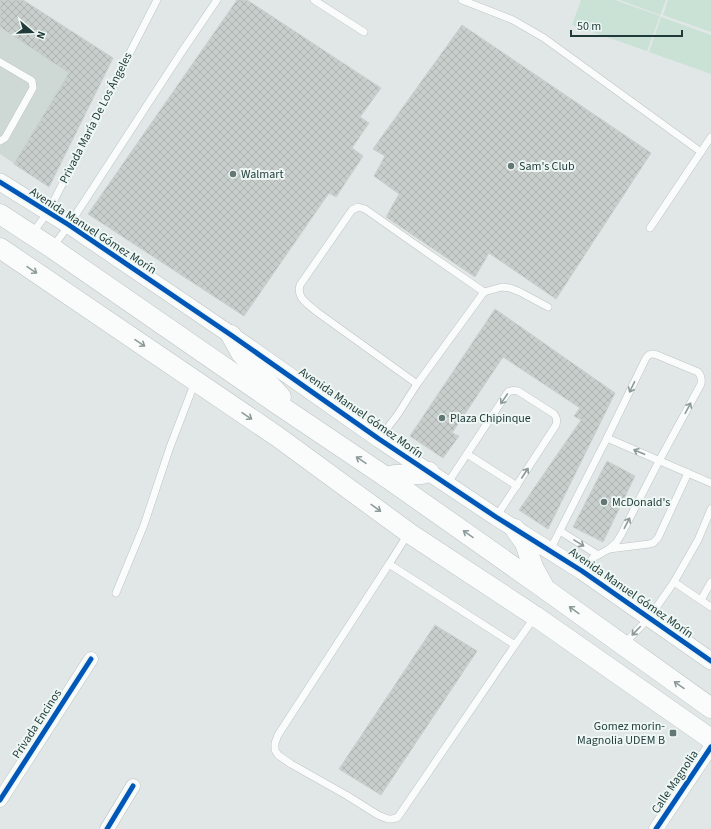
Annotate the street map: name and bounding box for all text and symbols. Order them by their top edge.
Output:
north arrow [12,12,52,52]
scale bar [571,12,682,38]
text: 50 m [577,18,601,35]
text: N [33,29,49,41]
street label: Privada María De Los Ángeles [55,50,137,186]
place label: Sam's Club [519,158,575,175]
marker: Sam's Club [506,161,516,171]
place label: Walmart [241,166,284,183]
marker: Walmart [228,169,238,179]
street label: Avenida Manuel Gómez Morín [26,184,160,278]
one-way arrow [26,266,37,274]
one-way arrow [134,339,145,347]
street label: Avenida Manuel Gómez Morín [295,364,427,462]
one-way arrow [628,380,635,392]
one-way arrow [500,394,508,405]
one-way arrow [684,402,692,414]
place label: Plaza Chipinque [450,410,531,427]
one-way arrow [241,412,252,420]
marker: Plaza Chipinque [437,413,447,423]
one-way arrow [634,448,646,455]
one-way arrow [356,456,367,464]
one-way arrow [521,467,530,478]
place label: McDonald's [612,494,670,511]
marker: McDonald's [599,497,609,507]
one-way arrow [370,504,381,512]
one-way arrow [624,518,632,530]
one-way arrow [462,530,473,538]
one-way arrow [573,539,585,547]
street label: Avenida Manuel Gómez Morín [565,544,697,642]
one-way arrow [568,605,579,614]
one-way arrow [631,626,640,637]
one-way arrow [674,681,685,689]
street label: Privada Encinos [8,686,66,762]
place label: Gomez morin- Magnolia UDEM B [577,718,665,749]
marker: Gomez morin- Magnolia UDEM B [668,728,678,738]
street label: Calle Magnolia [647,747,703,817]

